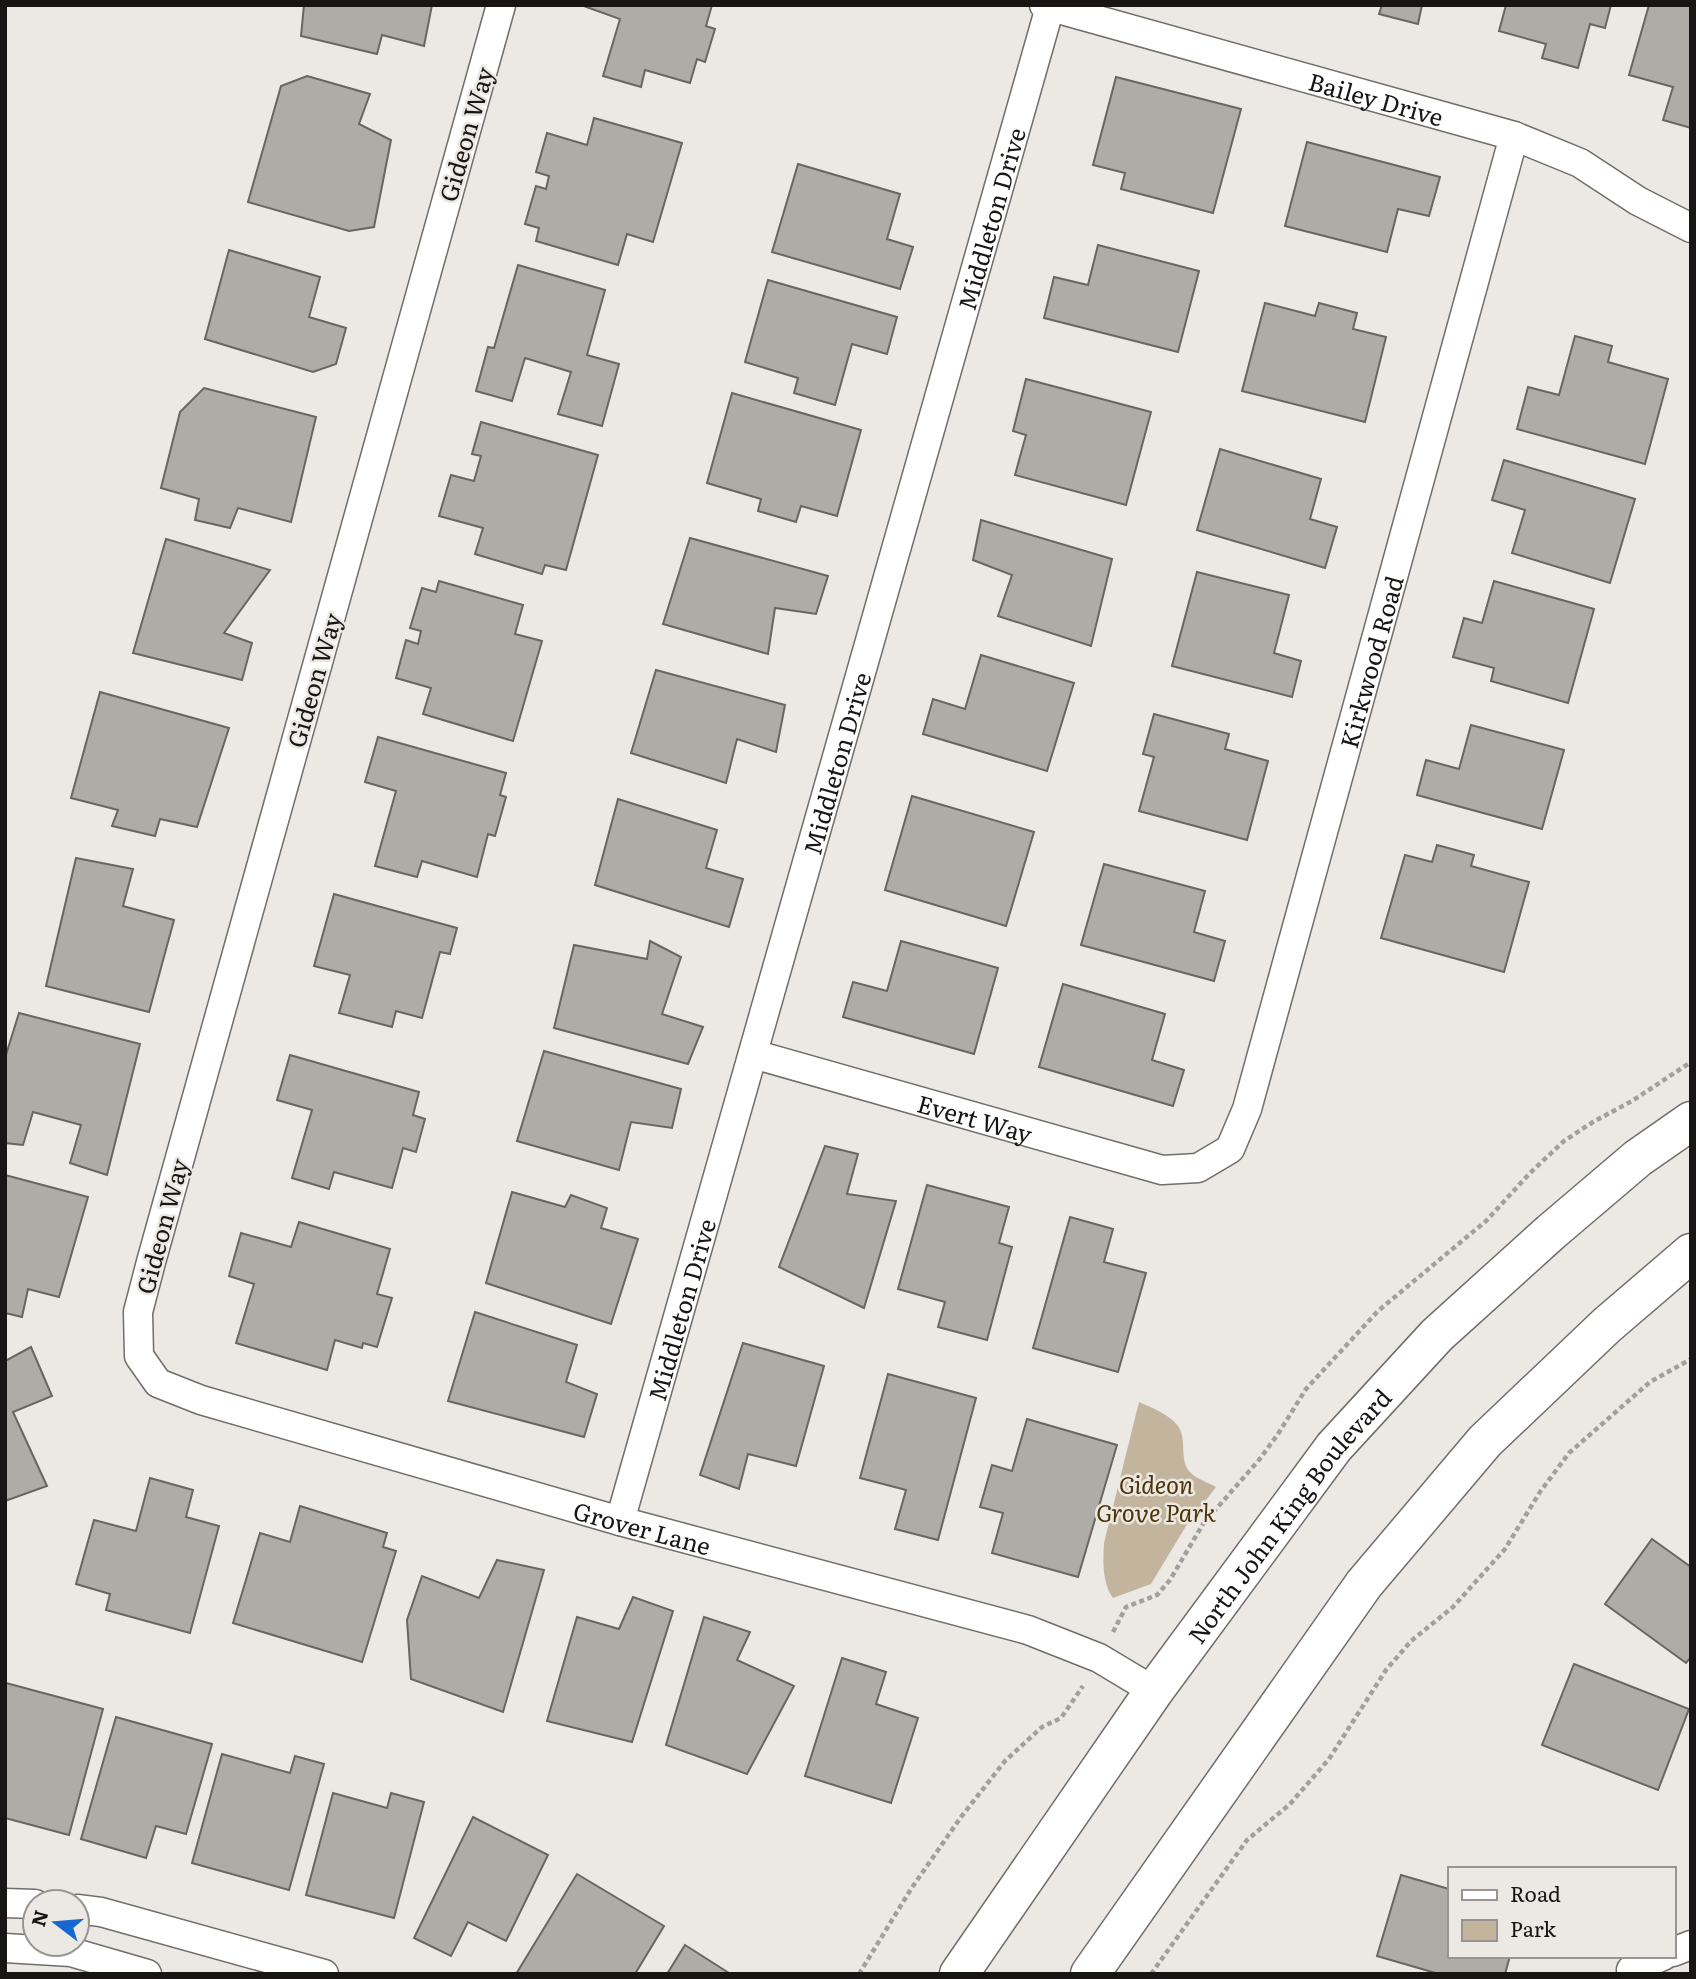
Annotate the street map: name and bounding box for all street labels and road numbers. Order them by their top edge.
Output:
street label: Gideon Way [429,62,501,206]
street label: Bailey Drive [1305,62,1448,133]
street label: Middleton Drive [947,123,1032,314]
street label: Kirkwood Road [1329,571,1410,752]
street label: Gideon Way [277,608,349,752]
street label: Middleton Drive [793,668,878,858]
street label: Evert Way [914,1084,1037,1150]
street label: Gideon Way [126,1154,196,1298]
street label: Middleton Drive [638,1214,723,1405]
street label: North John King Boulevard [1178,1379,1398,1650]
street label: Grover Lane [570,1491,715,1562]

